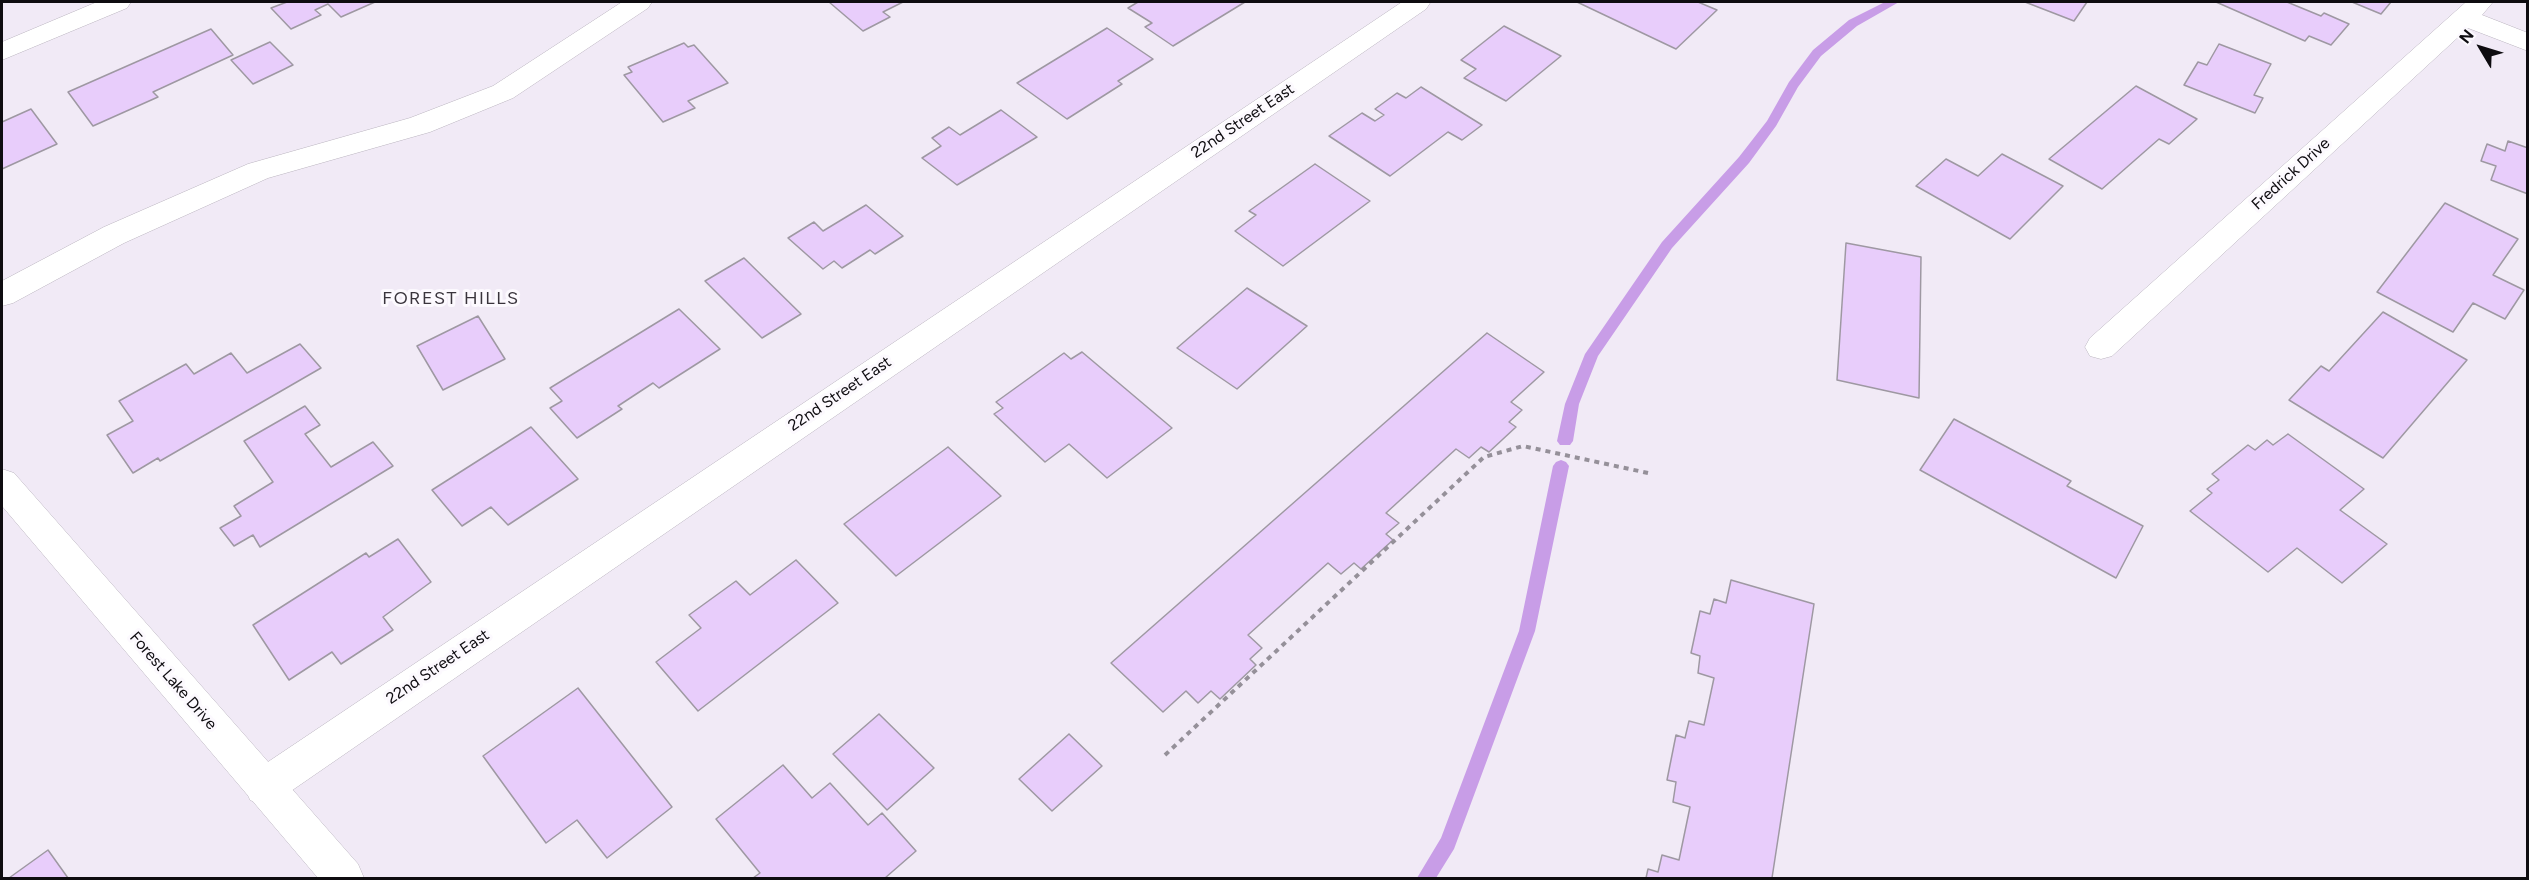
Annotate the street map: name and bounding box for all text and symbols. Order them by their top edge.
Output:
north arrow [2451,18,2511,78]
text: N [2455,26,2478,47]
street label: 22nd Street East [1188,79,1298,163]
street label: Fredrick Drive [2248,134,2334,214]
district label: FOREST HILLS [382,288,520,310]
street label: 22nd Street East [785,352,895,436]
street label: 22nd Street East [383,625,493,709]
street label: Forest Lake Drive [125,628,221,734]

